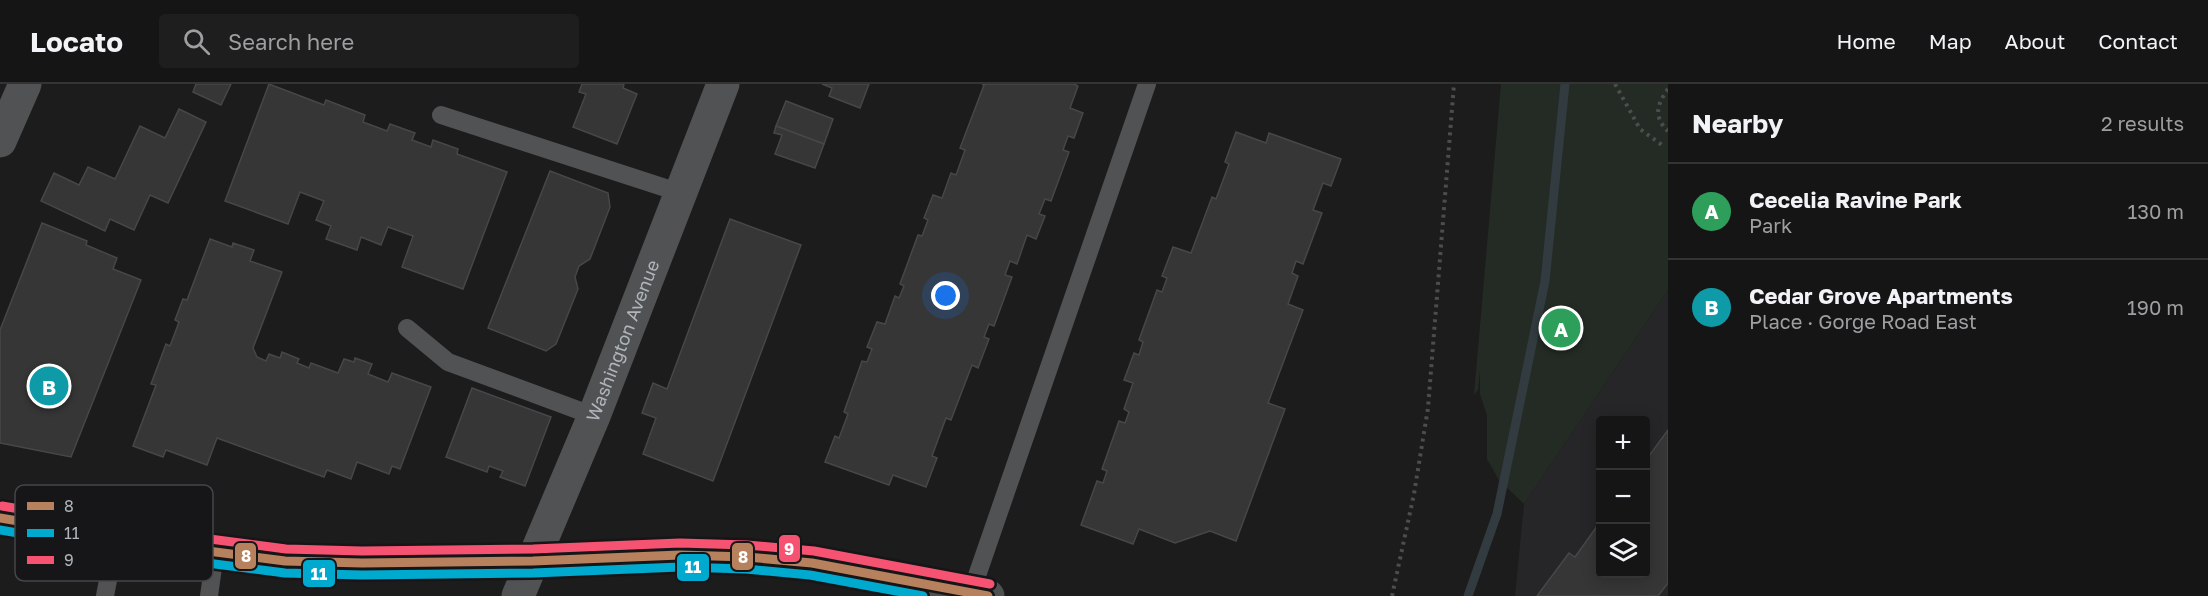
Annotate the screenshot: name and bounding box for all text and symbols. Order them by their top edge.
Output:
search box [159,14,579,68]
text: Locato [30,25,123,58]
icon: search [180,25,213,58]
text: Search here [228,28,354,55]
text: Home [1836,28,1896,54]
text: Map [1929,28,1972,54]
text: About [2005,28,2065,54]
text: Contact [2098,28,2178,54]
text: Nearby [1692,108,1783,139]
text: 2 results [2101,111,2184,135]
text: Cecelia Ravine Park [1749,186,1962,213]
text: A [1704,199,1719,223]
text: 130 m [2128,199,2184,223]
text: Park [1749,213,1792,237]
street label: Washington Avenue [581,257,664,424]
your location [931,281,960,310]
text: Cedar Grove Apartments [1749,282,2013,309]
text: B [1704,295,1719,319]
text: 190 m [2127,295,2184,319]
pin: A [1542,306,1580,350]
text: Place · Gorge Road East [1749,309,1977,333]
pin: B [29,364,68,408]
map controls [1596,416,1650,578]
button: + [1596,416,1650,470]
button: − [1596,470,1650,524]
legend [15,485,213,581]
text: 8 [64,496,74,516]
text: 11 [64,523,80,543]
button: layers [1596,524,1650,578]
line badge: 9 [778,534,801,563]
text: 9 [784,539,794,559]
line badge: 8 [234,542,257,570]
line badge: 8 [731,542,754,571]
text: 8 [241,546,251,566]
text: 8 [738,547,748,567]
text: 9 [64,550,74,570]
line badge: 11 [676,553,710,582]
text: 11 [685,557,701,577]
line badge: 11 [302,559,336,588]
text: 11 [311,564,327,584]

